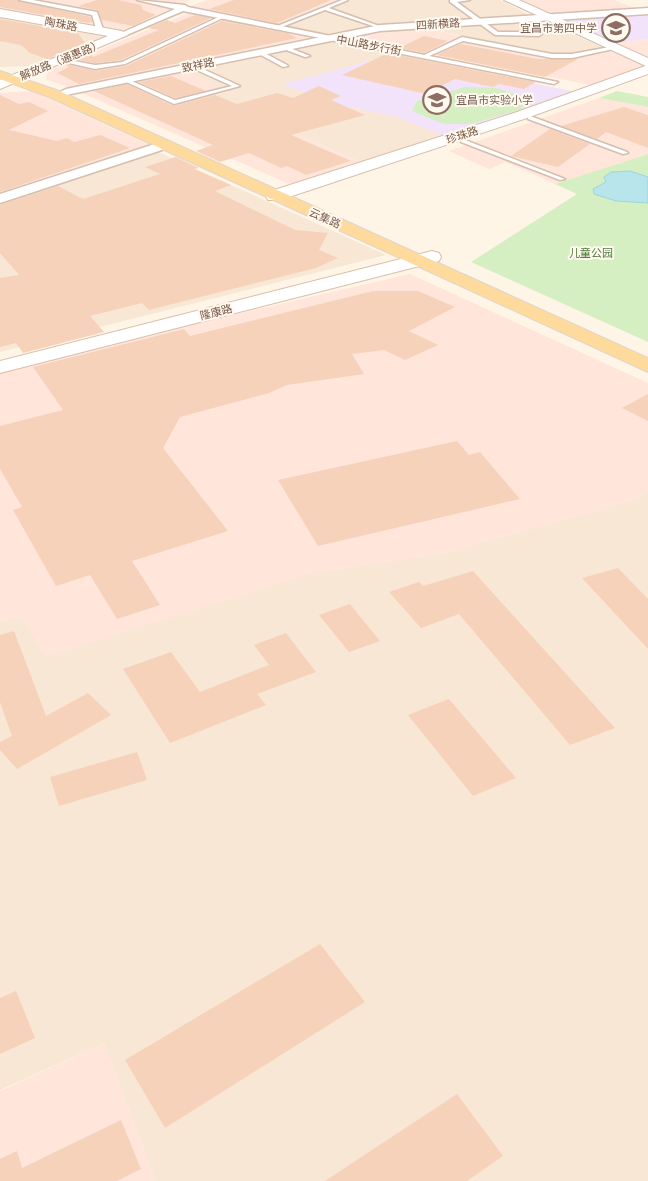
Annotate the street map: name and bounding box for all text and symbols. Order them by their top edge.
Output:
school or university icon: 宜昌市第四中学 [601,13,631,43]
street label: 陶珠路 [44,15,78,33]
street label: 四新横路 [416,16,460,32]
place label: 宜昌市第四中学 [520,22,597,34]
street label: 中山路步行街 [335,33,403,57]
street label: 解放路（通惠路） [18,38,104,82]
street label: 致祥路 [181,56,215,74]
school or university icon: 宜昌市实验小学 [422,85,452,115]
place label: 宜昌市实验小学 [456,94,533,106]
street label: 珍珠路 [444,124,480,146]
street label: 云集路 [307,206,343,230]
park label: 儿童公园 [569,247,613,259]
street label: 隆康路 [199,302,233,322]

